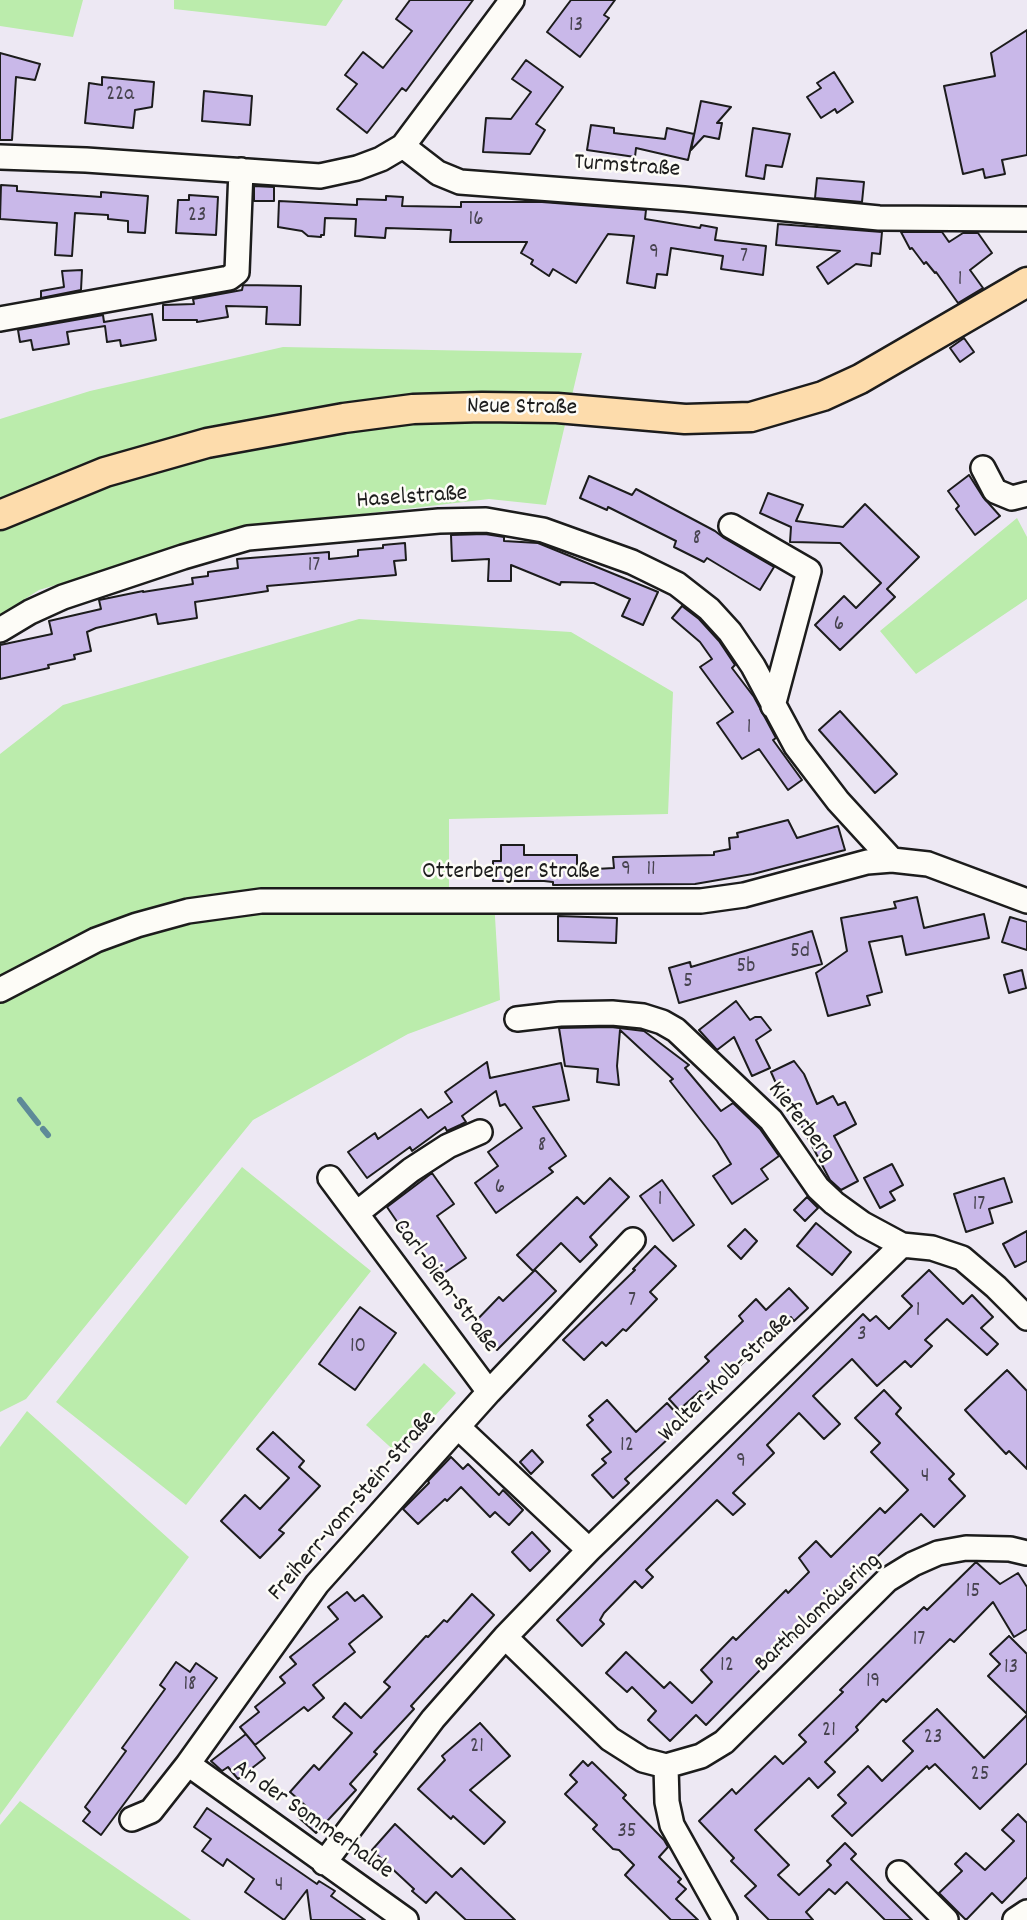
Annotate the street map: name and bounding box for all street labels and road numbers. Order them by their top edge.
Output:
street label: Turmstraße [573,150,681,186]
street label: Neue Straße [467,394,577,424]
street label: Haselstraße [356,481,468,517]
street label: Otterberger Straße [422,860,600,888]
street label: Kieferberg [760,1077,840,1169]
street label: Carl-Diem-Straße [384,1215,504,1359]
street label: Walter-Kolb-Straße [654,1308,800,1450]
street label: Freiherr-vom-Stein-Straße [263,1406,445,1608]
street label: Bartholomäusring [750,1548,888,1680]
street label: An der Sommerhalde [226,1755,398,1887]

